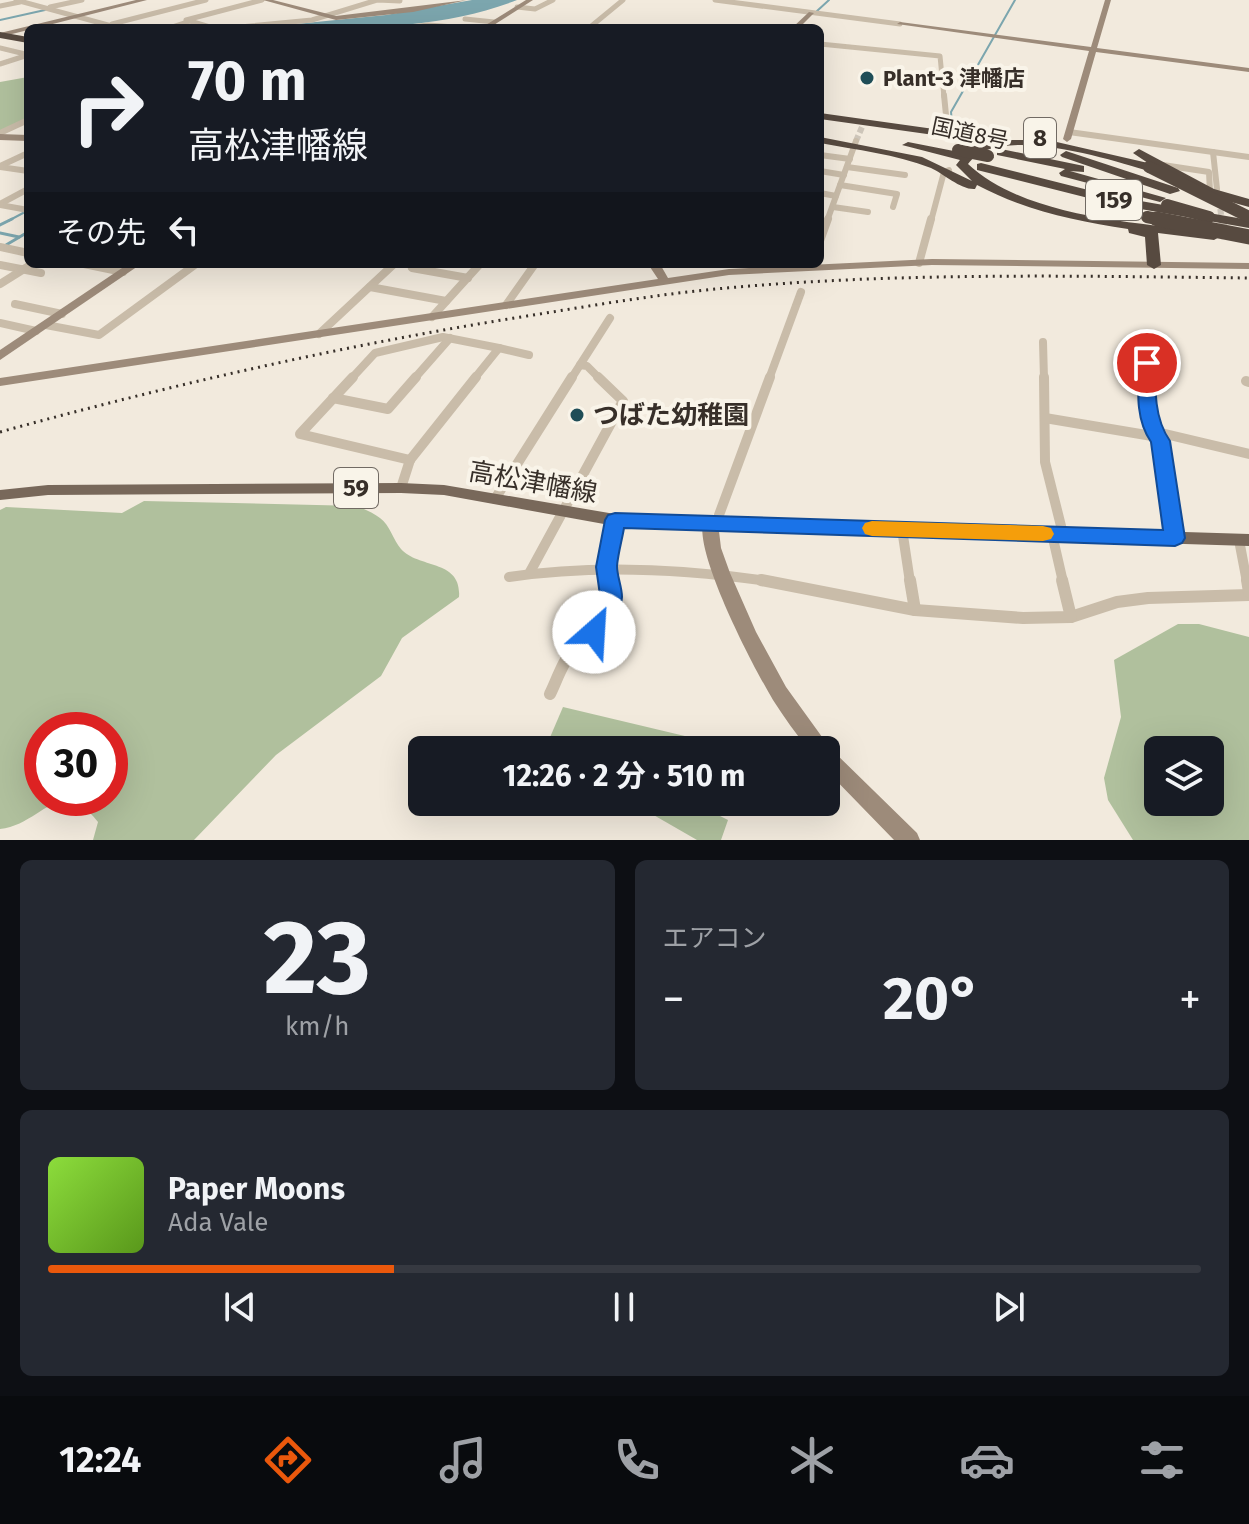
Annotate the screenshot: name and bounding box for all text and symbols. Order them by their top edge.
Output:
text: 70 m [188,48,307,115]
icon: right [56,56,160,160]
place label: Plant-3 津幡店 [883,65,1025,92]
marker: Plant-3 津幡店 [858,69,876,87]
street label: 国道8号 [929,112,1011,155]
road number: 8 [1024,118,1056,158]
text: 高松津幡線 [188,124,368,168]
road number: 159 [1086,180,1142,220]
icon: left [162,208,206,252]
text: その先 [56,215,146,251]
pin [1113,329,1181,397]
icon: arrive [1125,341,1169,385]
place label: つばた幼稚園 [593,400,749,431]
marker: つばた幼稚園 [568,406,586,424]
street label: 高松津幡線 [466,456,600,509]
road number: 59 [334,468,378,508]
position arrow [552,590,636,674]
speed limit sign: 30 [24,712,128,816]
map controls [1144,736,1224,816]
button: layers [1144,736,1224,816]
text: 12:26 · 2 分 · 510 m [503,758,745,794]
text: 23 [264,896,371,1021]
text: エアコン [663,923,767,954]
text: 20° [883,963,980,1035]
text: − [663,973,685,1026]
text: + [1179,973,1201,1026]
text: km/h [285,1011,349,1042]
text: Paper Moons [168,1171,345,1207]
text: Ada Vale [168,1207,268,1238]
icon: previous [218,1285,262,1329]
icon: pause [602,1285,646,1329]
icon: next [987,1285,1031,1329]
icon: directions [260,1432,316,1488]
icon: music [435,1432,491,1488]
icon: phone [609,1432,665,1488]
icon: climate [784,1432,840,1488]
icon: car [959,1432,1015,1488]
icon: filters [1134,1432,1190,1488]
text: 12:24 [59,1438,141,1482]

